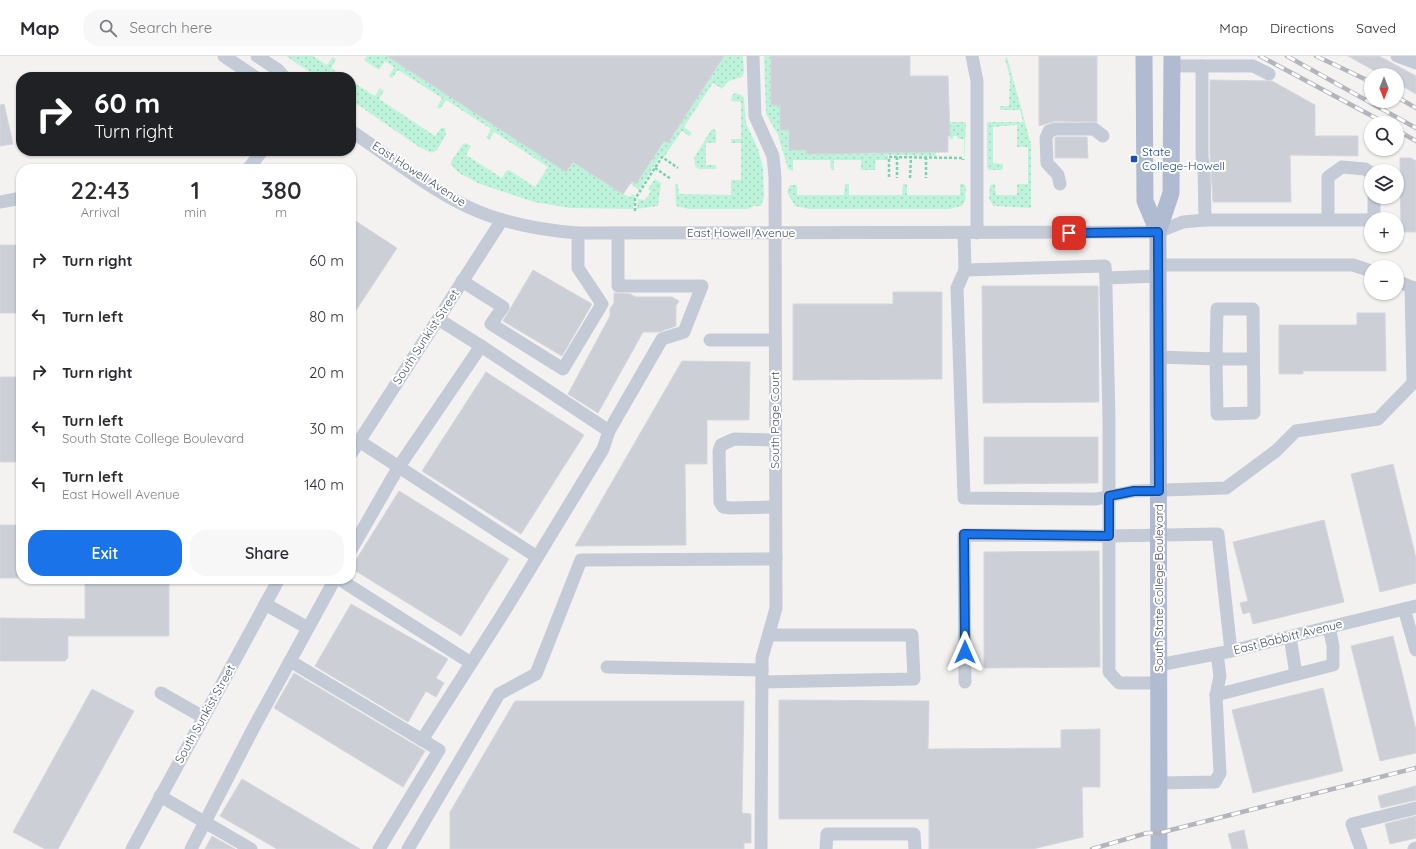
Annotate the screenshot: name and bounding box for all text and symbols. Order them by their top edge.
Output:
search box [83,10,363,46]
text: Map [20,16,59,40]
icon: search [97,17,119,39]
text: Search here [129,18,212,37]
text: Map [1219,19,1248,37]
text: Directions [1270,19,1334,37]
text: Saved [1356,19,1396,37]
north arrow [1364,68,1404,108]
map controls [1364,68,1404,300]
text: 60 m [94,85,160,120]
icon: right [28,88,80,140]
button: search [1364,116,1404,156]
text: Turn right [94,120,174,143]
street label: East Howell Avenue [370,138,469,210]
place label: State College-Howell [1142,144,1225,173]
marker: State College-Howell [1129,154,1139,164]
button: layers [1364,164,1404,204]
text: 22:43 [71,175,130,205]
text: 1 [191,175,200,205]
text: 380 [261,175,301,205]
text: Arrival [81,204,120,220]
text: min [184,204,207,220]
text: m [275,204,287,220]
button: + [1364,212,1404,252]
pin [1052,216,1086,250]
icon: arrive [1058,222,1080,244]
street label: East Howell Avenue [687,225,796,240]
icon: right [28,249,50,271]
text: Turn right [62,251,133,270]
text: 60 m [309,251,344,270]
button: − [1364,260,1404,300]
street label: South Sunkist Street [389,286,462,387]
icon: left [28,305,50,327]
text: Turn left [62,307,124,326]
text: 80 m [309,307,344,326]
icon: right [28,361,50,383]
text: Turn right [62,363,133,382]
text: 20 m [309,363,344,382]
street label: South Page Court [767,371,782,469]
text: Turn left [62,411,124,430]
icon: left [28,417,50,439]
text: 30 m [309,419,344,438]
text: South State College Boulevard [62,430,244,446]
text: Turn left [62,467,124,486]
icon: left [28,473,50,495]
text: 140 m [304,475,344,494]
text: East Howell Avenue [62,486,180,502]
street label: South State College Boulevard [1151,504,1166,672]
button: Exit [28,530,182,576]
button: Share [190,530,344,576]
street label: East Babbitt Avenue [1232,616,1344,657]
position arrow [944,631,986,673]
street label: South Sunkist Street [171,662,238,766]

